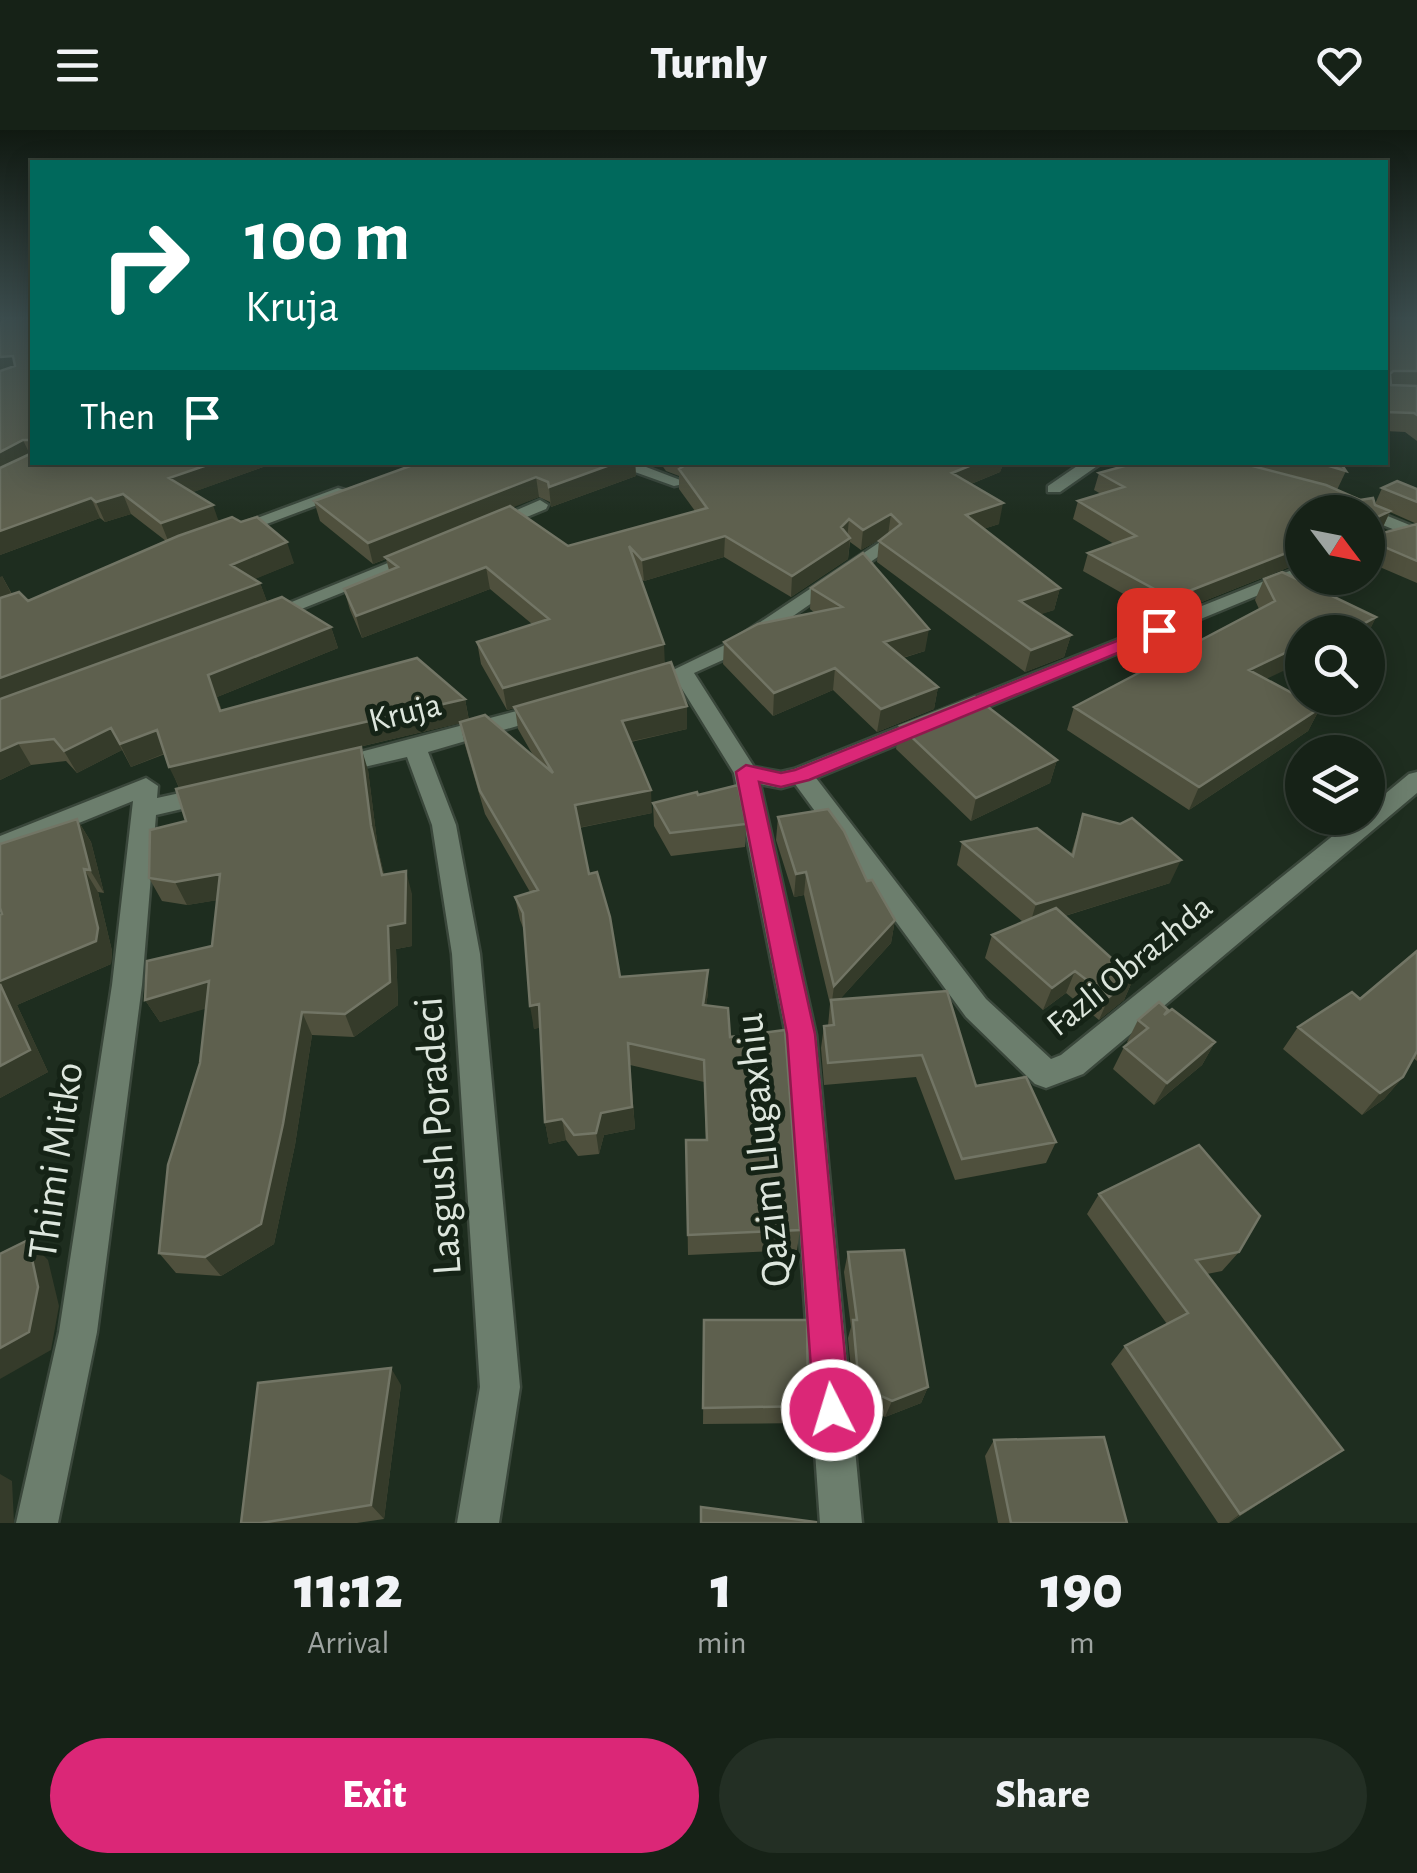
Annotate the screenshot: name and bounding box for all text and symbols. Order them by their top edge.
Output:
icon: menu [50,38,105,93]
icon: heart [1312,38,1367,93]
text: Turnly [650,42,767,87]
icon: right [80,200,210,330]
text: 100 m [245,203,410,273]
text: Kruja [245,285,339,330]
icon: arrive [175,390,230,445]
text: Then [80,399,155,437]
north arrow [1285,495,1385,595]
map controls [1285,495,1385,835]
pin [1117,588,1202,673]
icon: arrive [1132,603,1187,658]
button: search [1285,615,1385,715]
street label: Kruja [365,687,445,739]
button: layers [1285,735,1385,835]
street label: Fazli Obrazhda [1041,889,1219,1043]
street label: Lasgush Poradeci [407,995,469,1277]
street label: Qazim Llugaxhiu [728,1011,798,1289]
street label: Thimi Mitko [21,1060,91,1262]
position arrow [780,1358,884,1462]
text: 11:12 [294,1559,403,1619]
text: 1 [711,1559,733,1619]
text: 190 [1040,1559,1123,1619]
text: Arrival [307,1627,389,1659]
text: min [697,1627,747,1659]
text: m [1069,1627,1095,1659]
button: Exit [50,1738,699,1853]
button: Share [719,1738,1367,1853]

